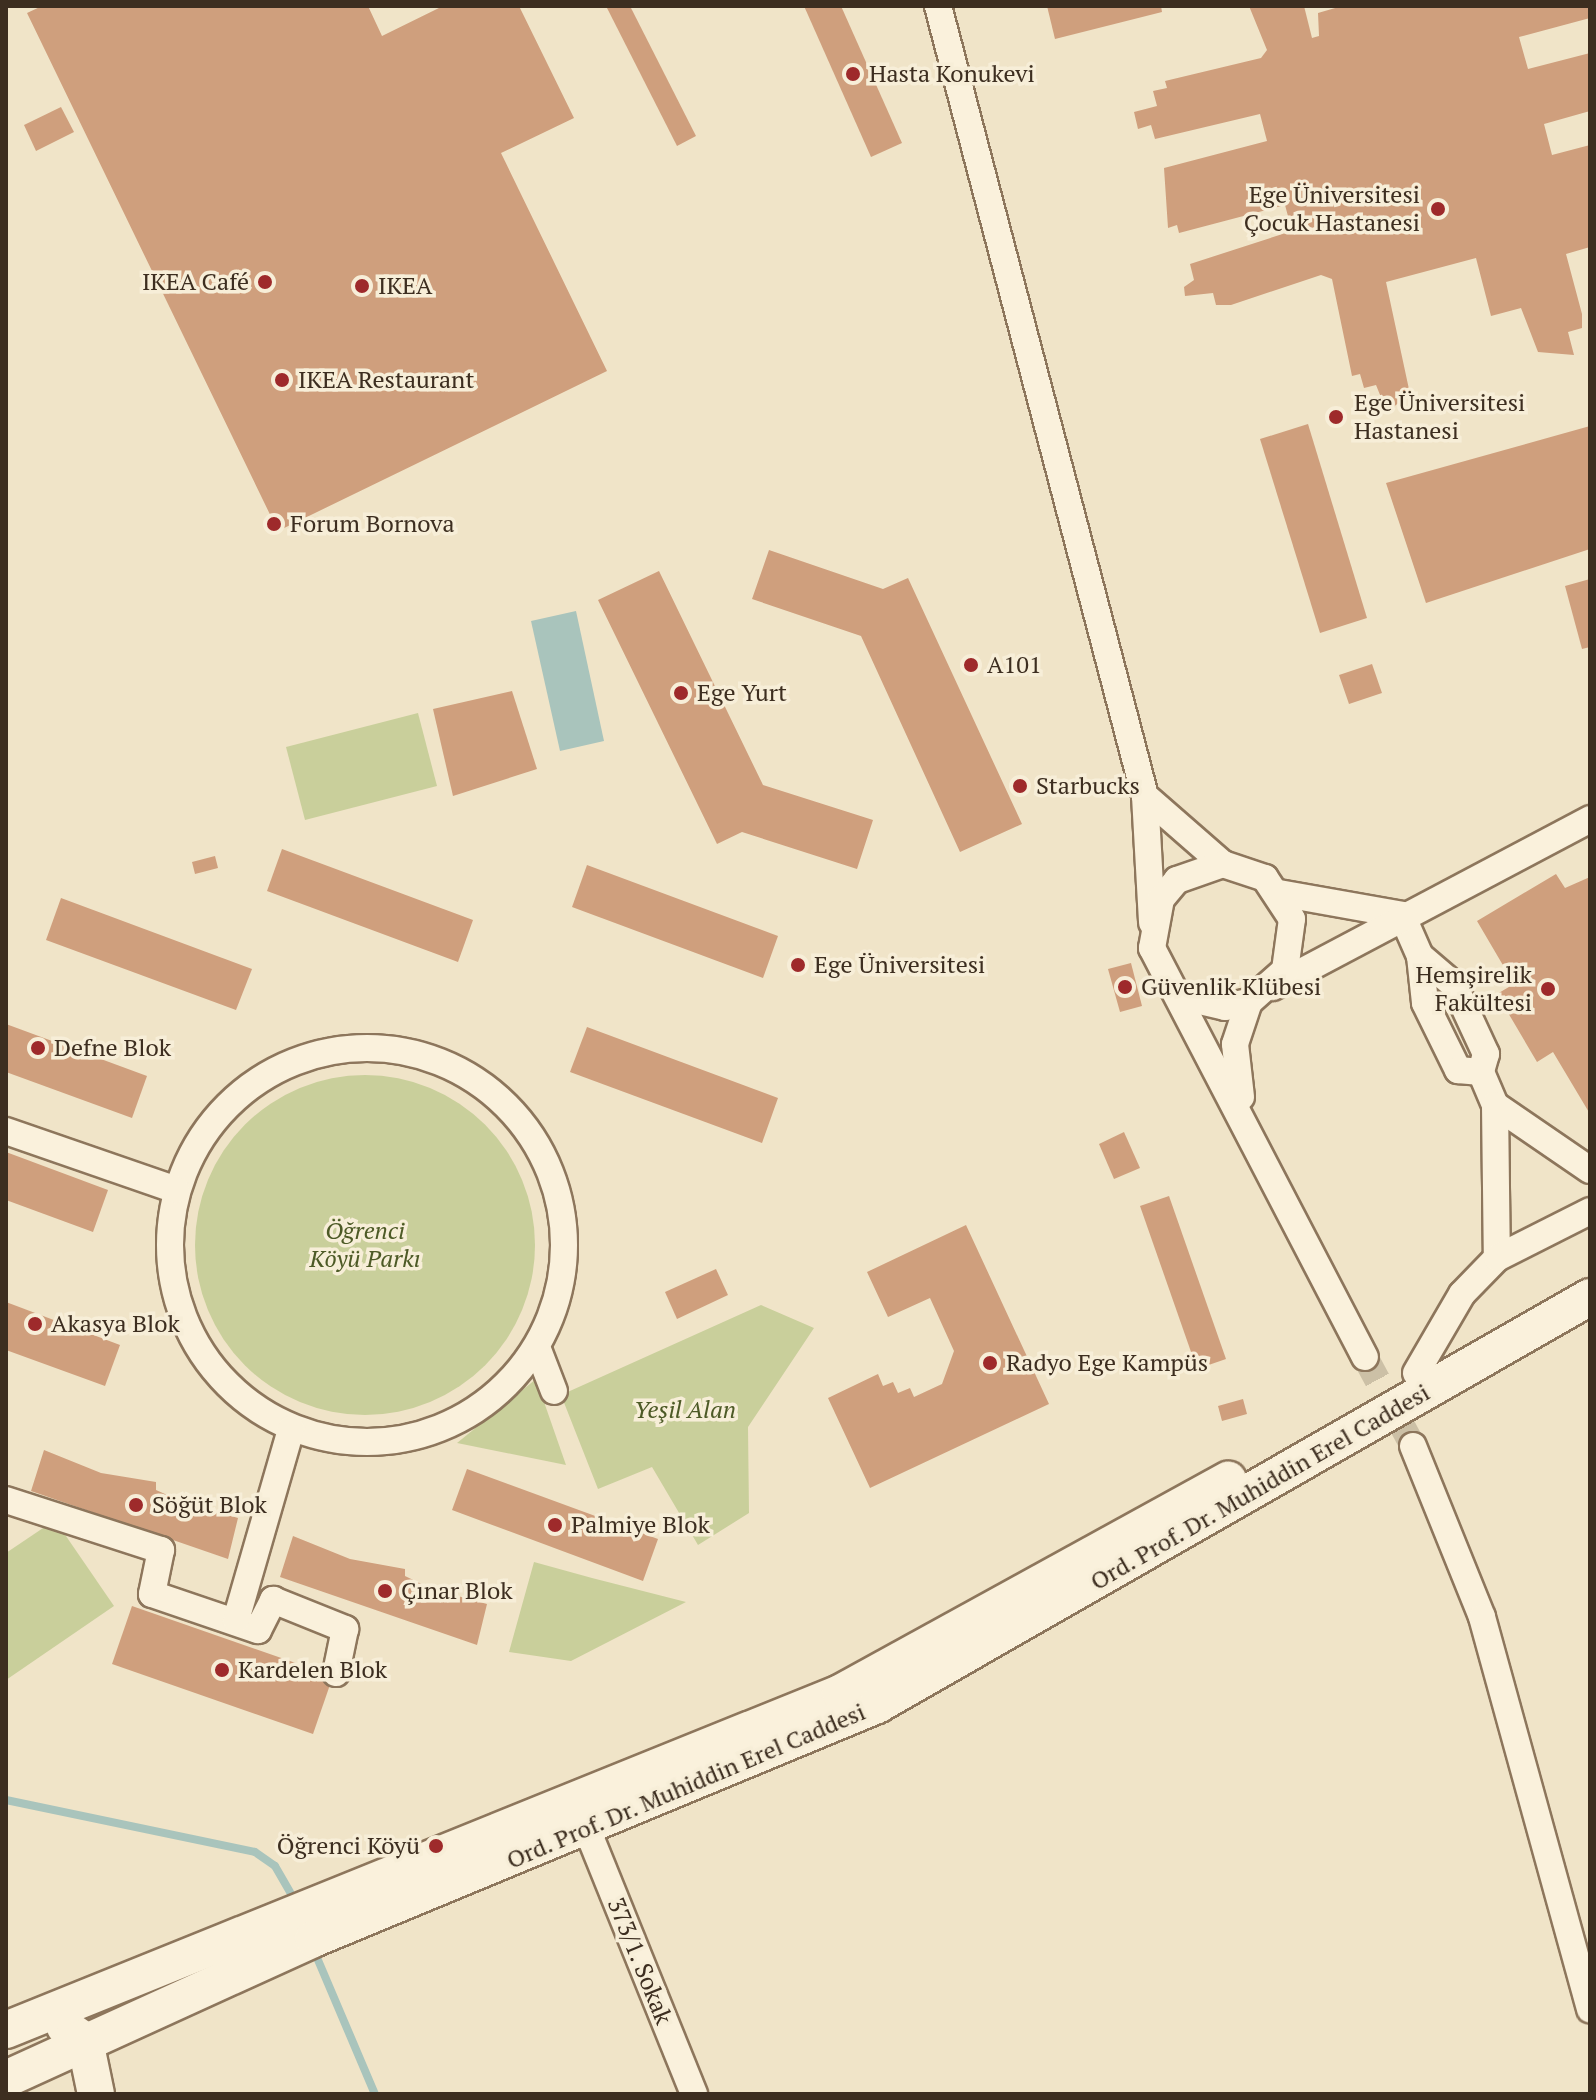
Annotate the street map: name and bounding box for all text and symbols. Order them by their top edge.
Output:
place label: Hasta Konukevi [869,60,1035,88]
marker: Hasta Konukevi [844,65,862,83]
place label: Ege Üniversitesi Çocuk Hastanesi [1244,181,1420,237]
marker: Ege Üniversitesi Çocuk Hastanesi [1427,198,1449,220]
place label: IKEA Café [141,268,249,296]
place label: IKEA [378,272,432,300]
marker: IKEA Café [256,273,274,291]
marker: IKEA [353,277,371,295]
place label: IKEA Restaurant [298,366,475,394]
marker: IKEA Restaurant [273,371,291,389]
place label: Ege Üniversitesi Hastanesi [1354,389,1525,445]
marker: Ege Üniversitesi Hastanesi [1325,406,1347,428]
place label: Forum Bornova [290,510,454,538]
marker: Forum Bornova [265,515,283,533]
place label: A101 [987,651,1042,679]
marker: A101 [962,656,980,674]
place label: Ege Yurt [697,679,787,707]
marker: Ege Yurt [672,684,690,702]
place label: Starbucks [1036,772,1140,800]
marker: Starbucks [1011,777,1029,795]
place label: Ege Üniversitesi [814,951,985,979]
marker: Ege Üniversitesi [789,956,807,974]
place label: Hemşirelik Fakültesi [1416,961,1532,1017]
place label: Güvenlik Klübesi [1141,973,1321,1001]
marker: Güvenlik Klübesi [1116,978,1134,996]
marker: Hemşirelik Fakültesi [1539,980,1557,998]
place label: Defne Blok [54,1034,171,1062]
marker: Defne Blok [29,1039,47,1057]
park label: Öğrenci Köyü Parkı [310,1217,420,1273]
place label: Akasya Blok [51,1310,180,1338]
marker: Akasya Blok [26,1315,44,1333]
place label: Radyo Ege Kampüs [1006,1349,1208,1377]
marker: Radyo Ege Kampüs [981,1354,999,1372]
street label: Ord. Prof. Dr. Muhiddin Erel Caddesi [1084,1377,1436,1597]
park label: Yeşil Alan [634,1396,736,1424]
place label: Söğüt Blok [152,1491,267,1519]
marker: Söğüt Blok [127,1496,145,1514]
place label: Palmiye Blok [571,1511,710,1539]
marker: Palmiye Blok [546,1516,564,1534]
place label: Çınar Blok [401,1577,513,1605]
marker: Çınar Blok [376,1582,394,1600]
place label: Kardelen Blok [238,1656,387,1684]
marker: Kardelen Blok [213,1661,231,1679]
street label: Ord. Prof. Dr. Muhiddin Erel Caddesi [501,1697,871,1875]
place label: Öğrenci Köyü [277,1832,420,1860]
marker: Öğrenci Köyü [427,1837,445,1855]
street label: 373/1. Sokak [601,1893,679,2029]

